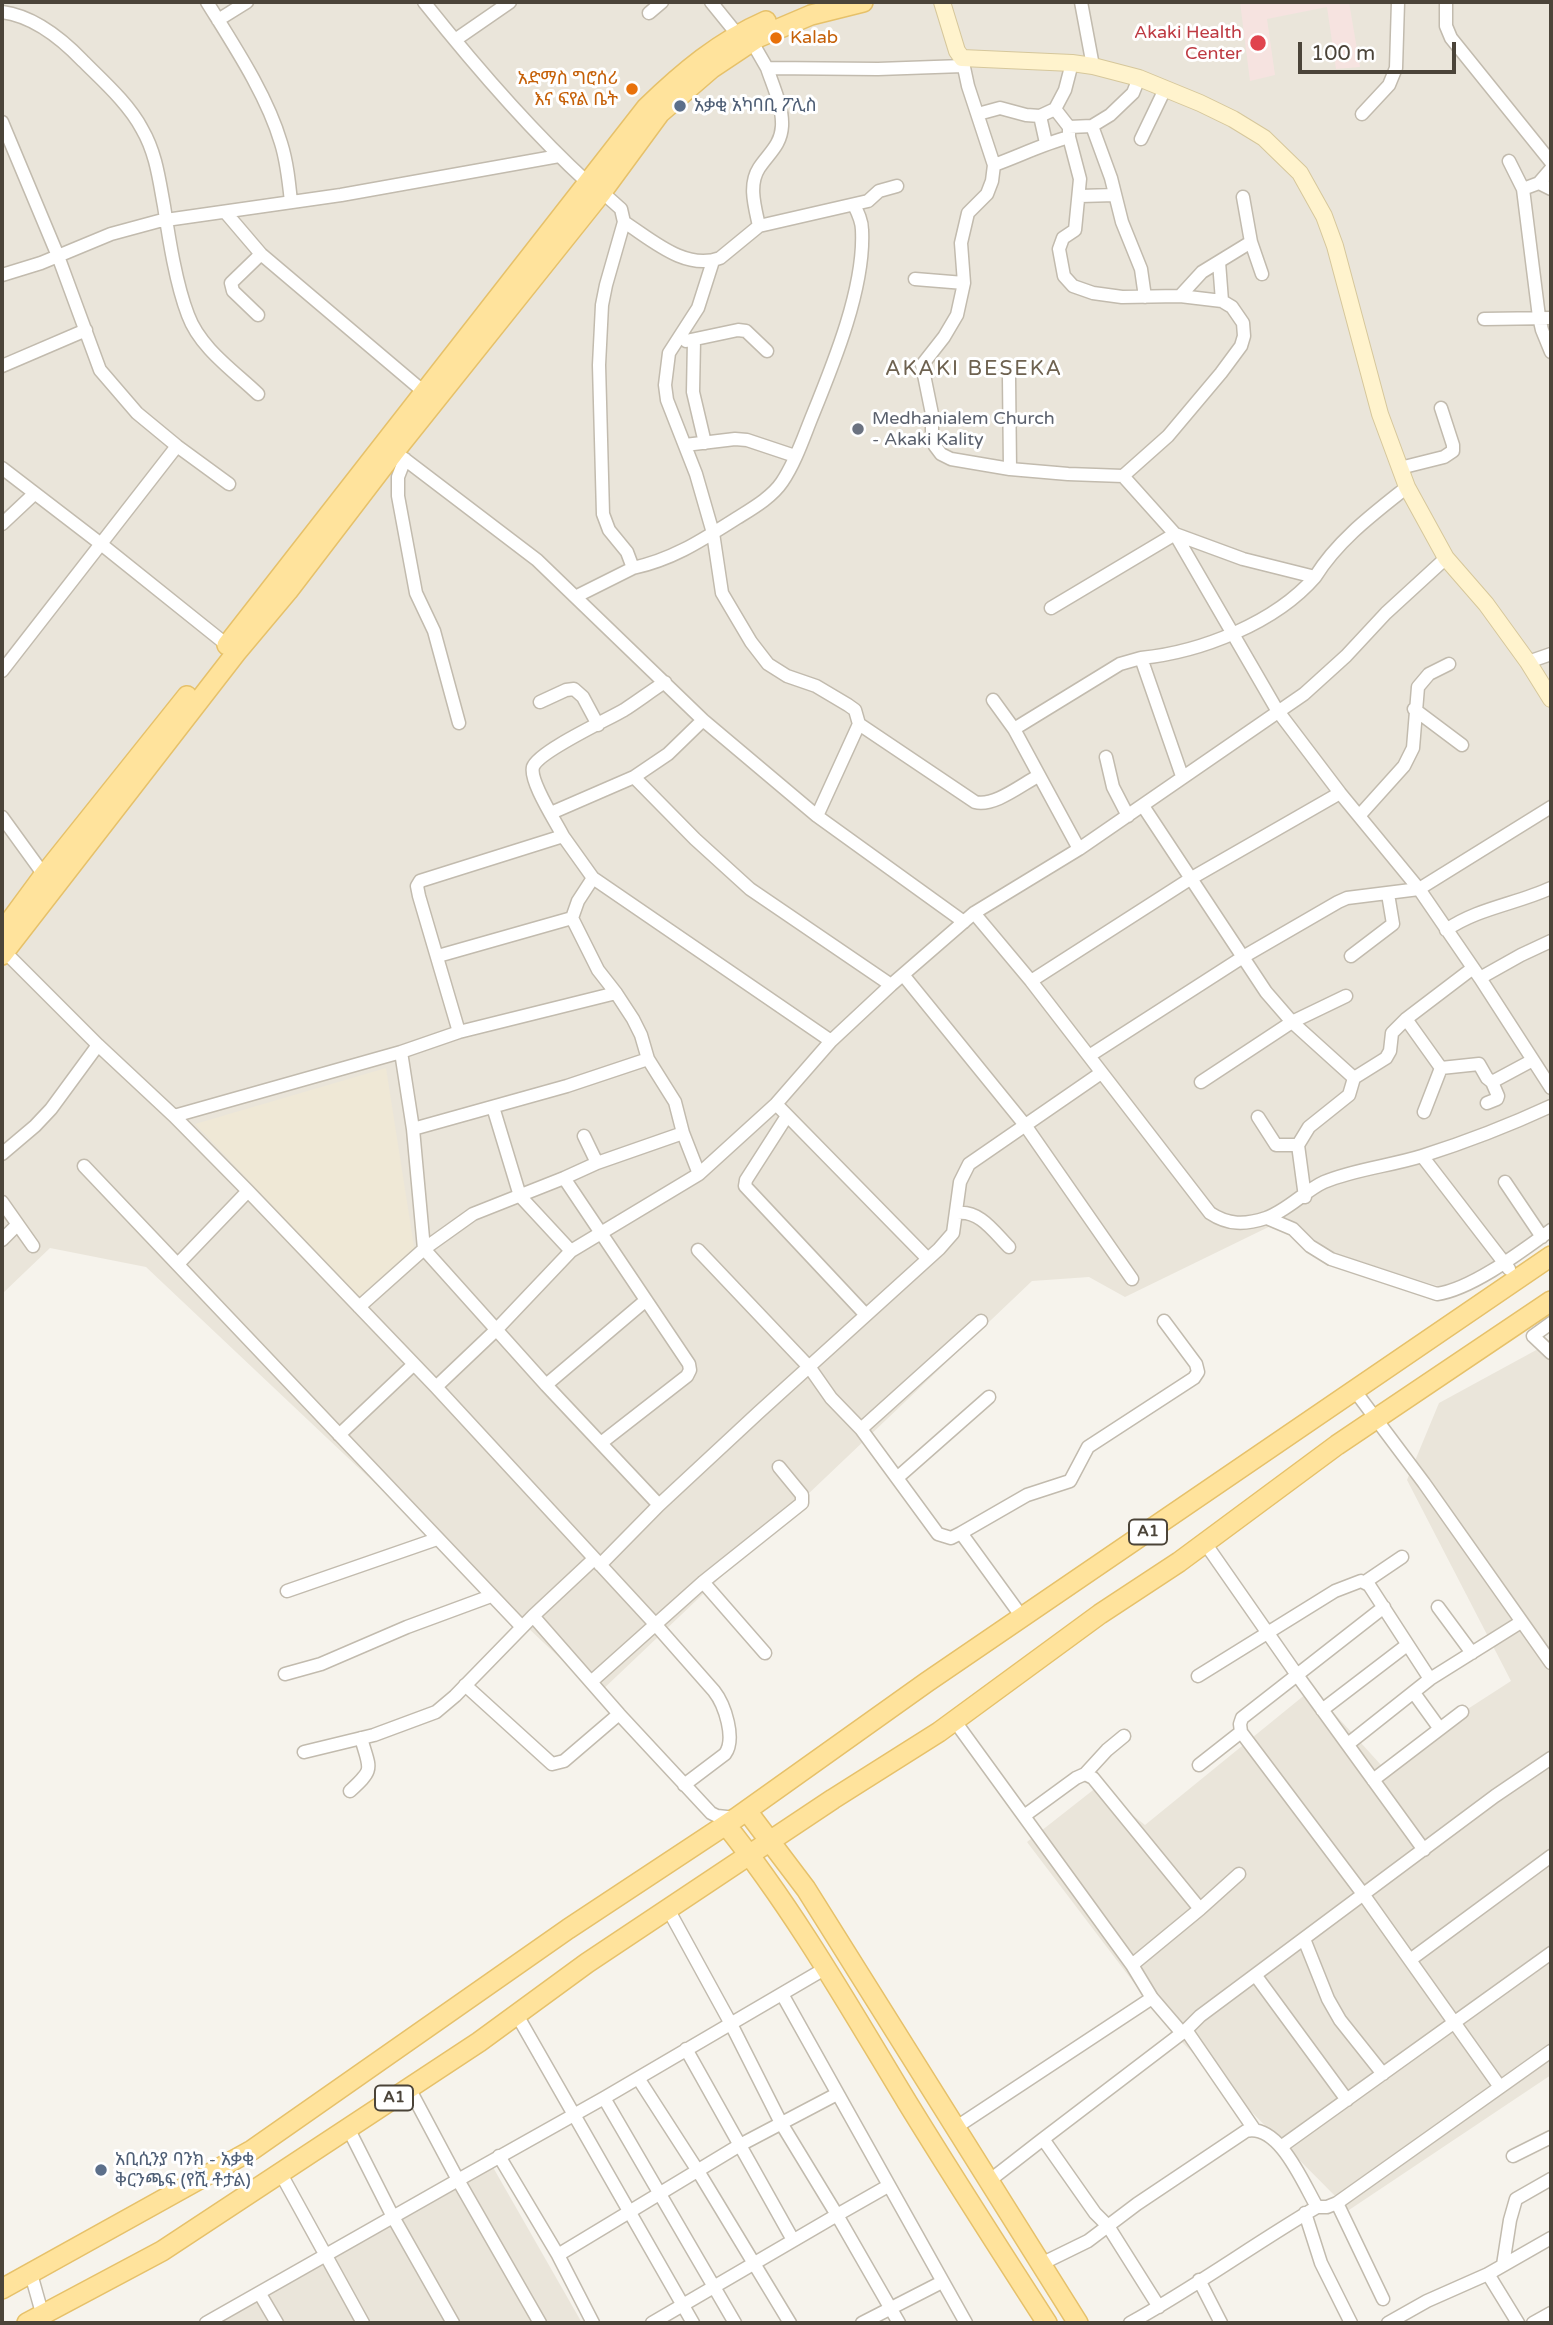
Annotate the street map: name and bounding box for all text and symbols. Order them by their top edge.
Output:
place label: Akaki Health Center [1134,22,1242,64]
place label: Kalab [790,27,838,49]
scale bar [1301,28,1458,72]
marker: Kalab [768,30,784,46]
marker: Akaki Health Center [1248,33,1268,53]
text: 100 m [1311,41,1375,66]
place label: አድማስ ግሮሰሪ እና ፍየል ቤት [517,68,618,110]
marker: አድማስ ግሮሰሪ እና ፍየል ቤት [624,81,640,97]
place label: አቃቂ አካባቢ ፖሊስ [694,95,817,117]
marker: አቃቂ አካባቢ ፖሊስ [672,98,688,114]
district label: AKAKI BESEKA [886,356,1062,382]
place label: Medhanialem Church - Akaki Kality [872,408,1055,450]
marker: Medhanialem Church - Akaki Kality [850,421,866,437]
road number: A1 [1129,1520,1167,1544]
road number: A1 [375,2086,413,2110]
place label: አቢሲንያ ባንክ - አቃቂ ቅርንጫፍ (የሺ ቶታል) [115,2149,254,2192]
marker: አቢሲንያ ባንክ - አቃቂ ቅርንጫፍ (የሺ ቶታል) [93,2162,109,2178]

